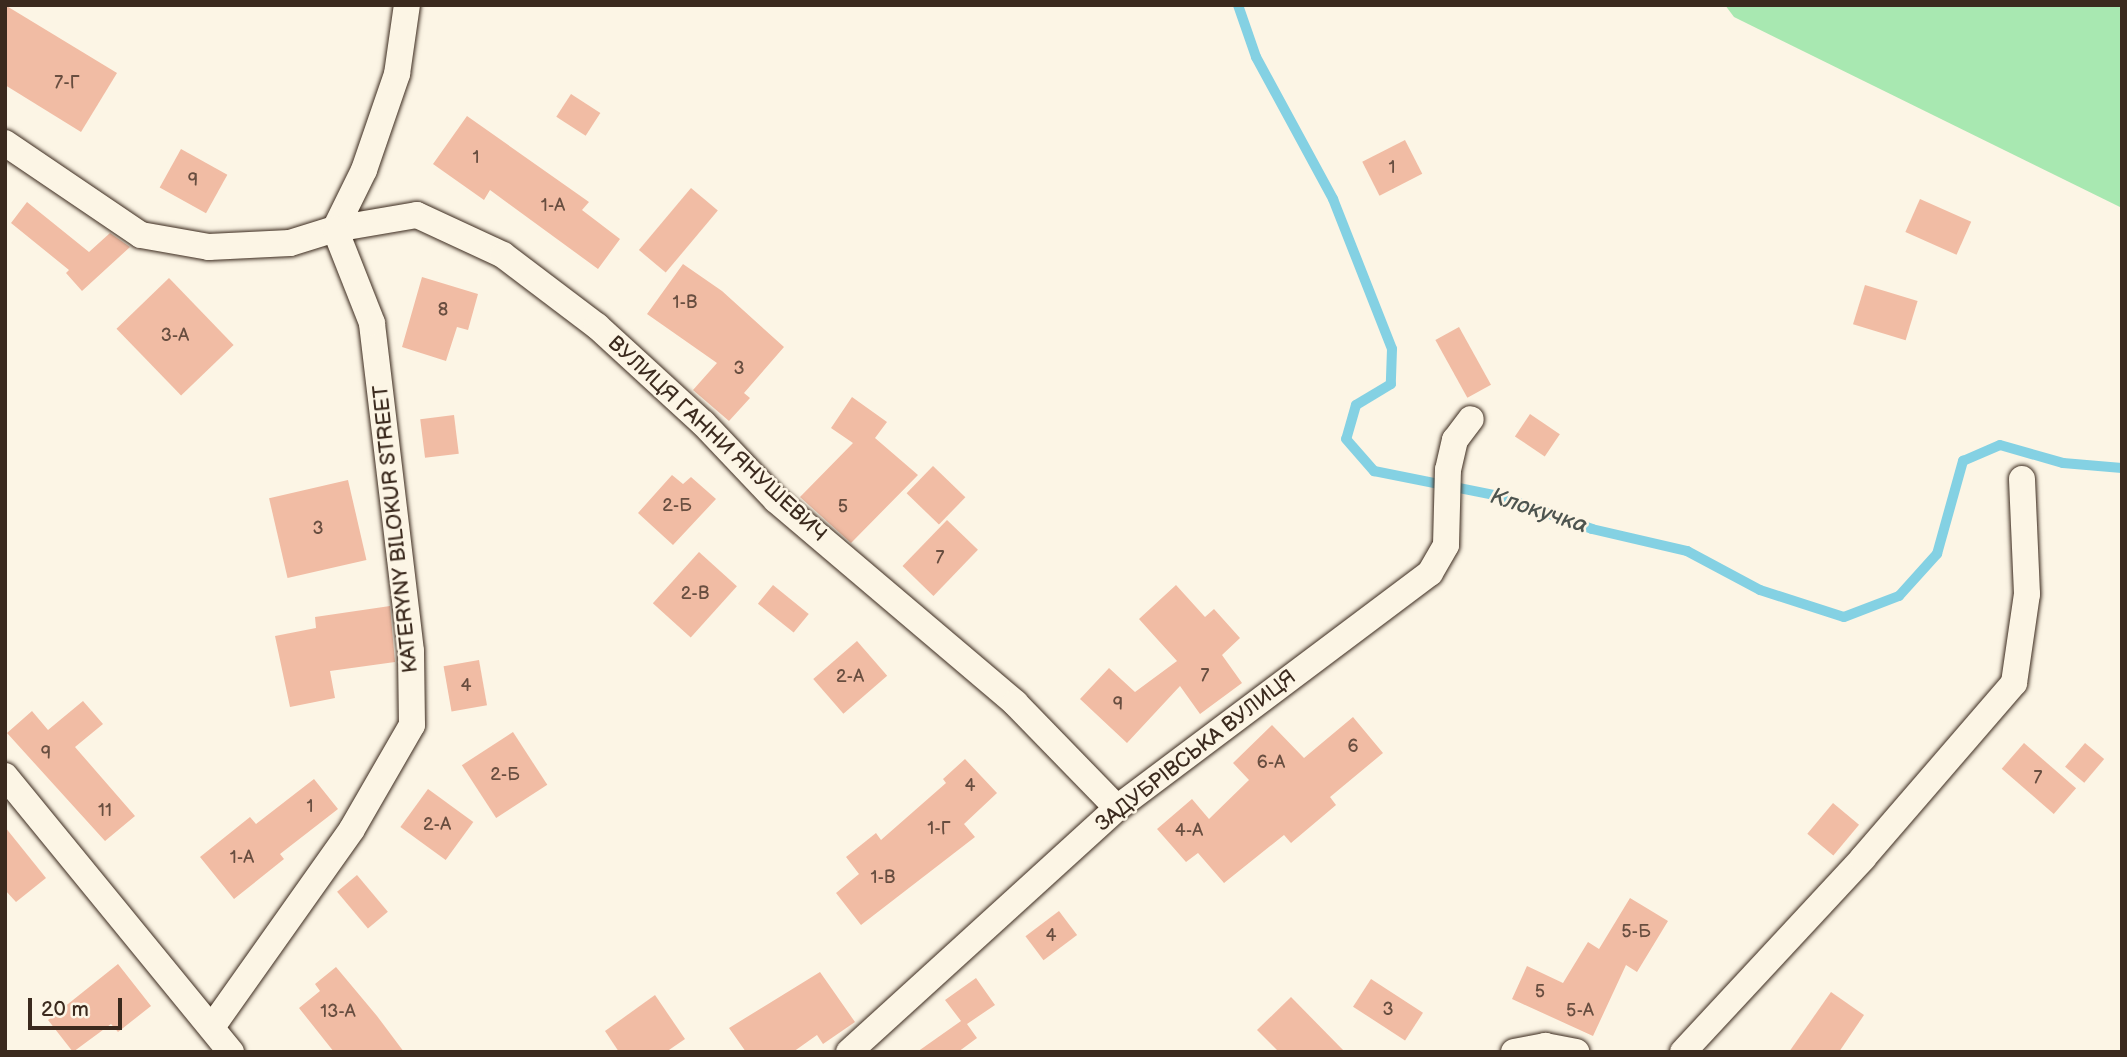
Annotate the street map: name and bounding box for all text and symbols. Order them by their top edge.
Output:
house number: 7-Г [54,72,80,94]
house number: 1 [473,147,479,169]
house number: 1 [1389,157,1395,179]
house number: 9 [188,170,198,192]
house number: 1-А [541,195,565,217]
house number: 1-В [673,292,697,314]
house number: 8 [438,299,448,321]
house number: 3-А [161,325,189,347]
street label: ВУЛИЦЯ ГАННИ ЯНУШЕВИЧ [602,331,832,547]
house number: 3 [733,358,745,380]
street label: KATERYNY BILOKUR STREET [368,384,424,674]
water label: Клокучка [1487,482,1591,540]
house number: 2-Б [662,495,692,517]
house number: 5 [838,496,848,518]
house number: 3 [312,518,324,540]
house number: 7 [936,547,944,569]
house number: 2-В [681,583,709,605]
street label: ЗАДУБРІВСЬКА ВУЛИЦЯ [1091,665,1301,837]
house number: 7 [1201,665,1209,687]
house number: 2-А [836,666,864,688]
house number: 4 [461,675,471,697]
house number: 9 [1113,694,1123,716]
house number: 6 [1348,736,1358,758]
house number: 9 [41,743,51,765]
house number: 6-А [1257,752,1285,774]
house number: 2-Б [490,764,520,786]
house number: 7 [2034,767,2042,789]
house number: 4 [965,775,975,797]
house number: 1 [307,796,313,818]
house number: 11 [98,800,112,822]
house number: 2-А [423,814,451,836]
house number: 1-Г [927,818,951,840]
house number: 4-А [1175,820,1203,842]
house number: 1-А [230,847,254,869]
house number: 1-В [871,867,895,889]
house number: 5-Б [1621,921,1651,943]
house number: 4 [1046,925,1056,947]
house number: 5 [1535,981,1545,1003]
scale bar [32,984,126,1028]
text: 20 m [41,997,89,1022]
house number: 3 [1382,999,1394,1021]
house number: 5-А [1566,1000,1594,1022]
house number: 13-А [320,1001,356,1023]

